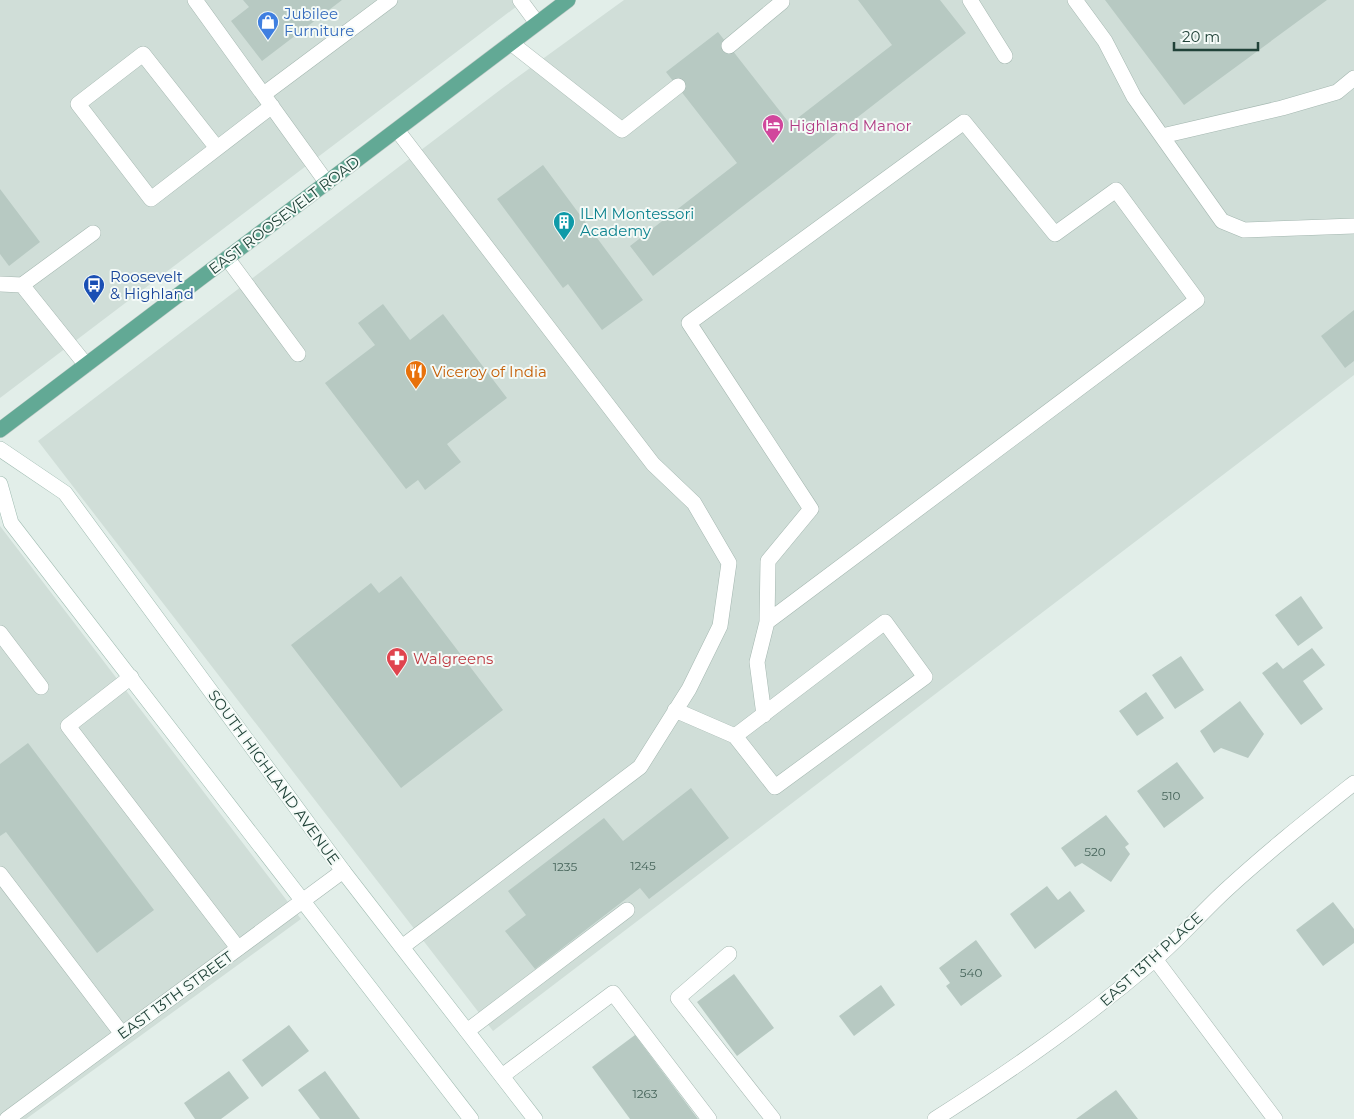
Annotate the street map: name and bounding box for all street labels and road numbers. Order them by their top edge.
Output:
street label: EAST ROOSEVELT ROAD [205,152,363,278]
street label: SOUTH HIGHLAND AVENUE [204,686,344,868]
street label: EAST 13TH PLACE [1096,908,1206,1010]
street label: EAST 13TH STREET [114,946,237,1043]

